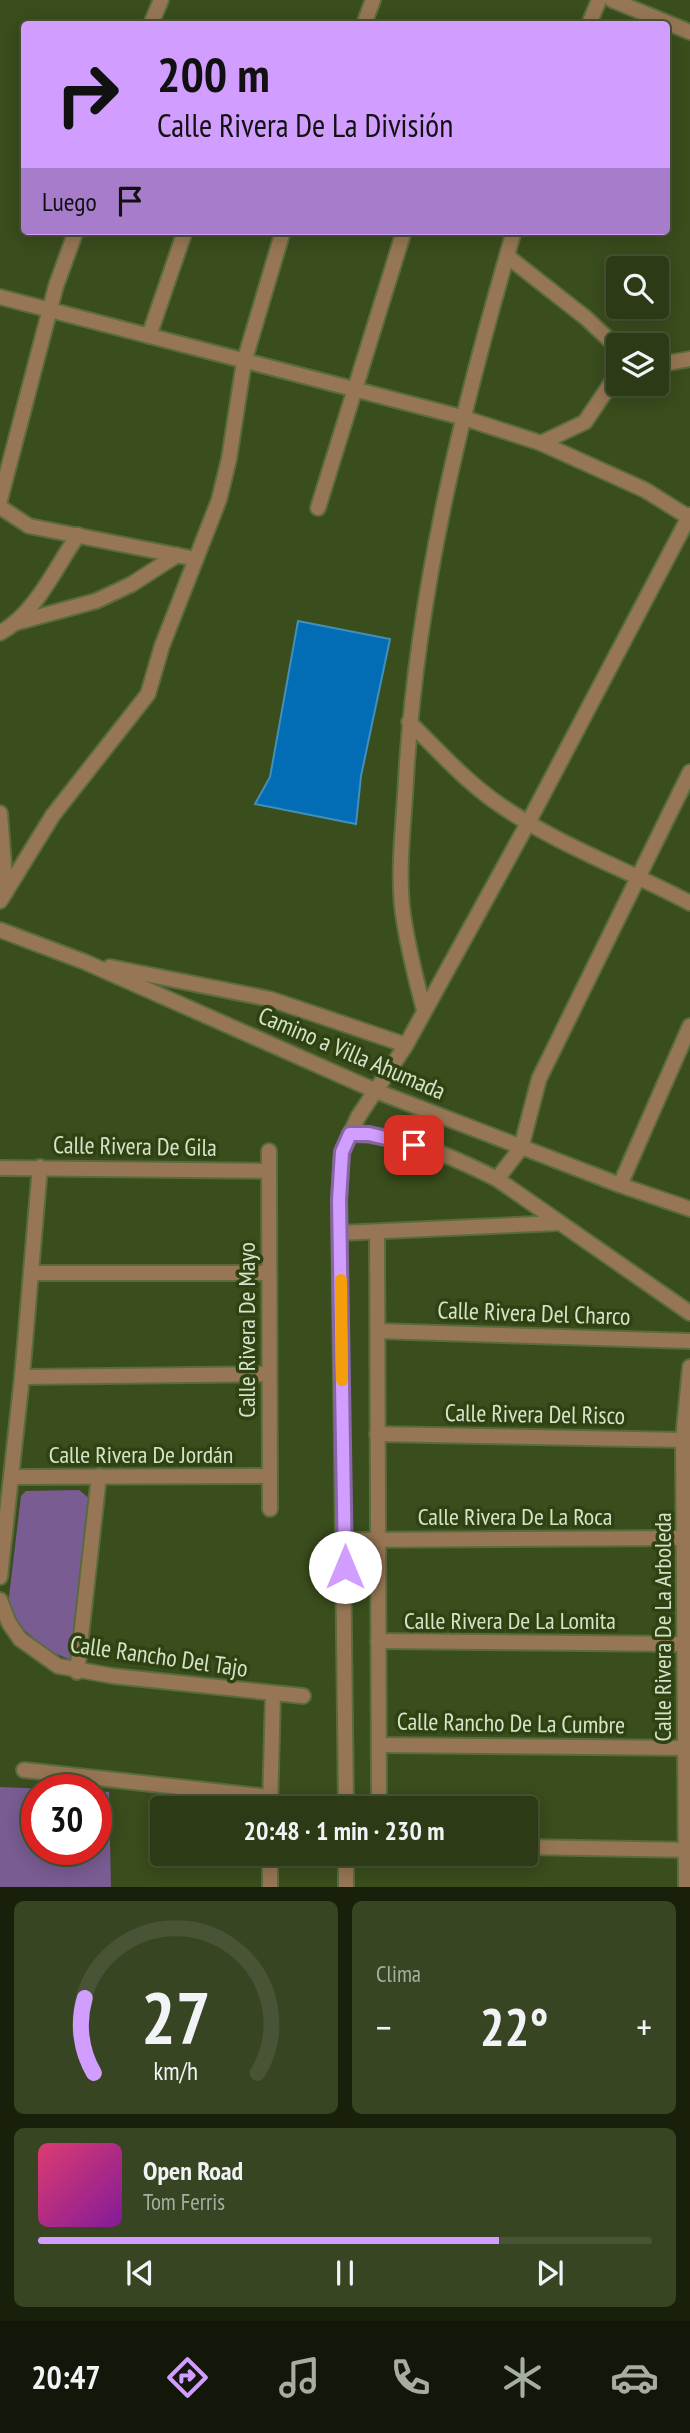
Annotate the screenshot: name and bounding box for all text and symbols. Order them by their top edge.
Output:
text: 200 m [157,42,270,106]
icon: right [42,49,133,140]
text: Calle Rivera De La División [157,104,453,146]
icon: arrive [111,182,149,220]
text: Luego [42,185,97,218]
map controls [606,256,669,396]
button: search [606,256,669,319]
button: layers [606,333,669,396]
street label: Camino a Villa Ahumada [254,1000,450,1106]
pin [384,1115,444,1175]
icon: arrive [395,1126,433,1164]
street label: Calle Rivera De Gila [53,1129,217,1163]
street label: Calle Rivera De Mayo [231,1242,262,1418]
street label: Calle Rivera Del Charco [437,1294,631,1332]
street label: Calle Rivera Del Risco [445,1397,625,1431]
street label: Calle Rivera De Jordán [49,1439,233,1470]
street label: Calle Rivera De La Roca [418,1501,612,1532]
street label: Calle Rivera De La Arboleda [647,1512,678,1742]
position arrow [308,1530,382,1604]
street label: Calle Rivera De La Lomita [404,1605,616,1636]
street label: Calle Rancho Del Tajo [68,1628,250,1684]
street label: Calle Rancho De La Cumbre [397,1706,625,1740]
speed limit sign: 30 [21,1774,112,1865]
text: 20:48 · 1 min · 230 m [244,1814,444,1847]
text: Clima [376,1959,421,1988]
text: 27 [141,1970,211,2064]
text: 22° [480,1993,548,2060]
text: − [376,2002,392,2051]
text: + [636,2002,652,2051]
text: km/h [154,2055,198,2087]
text: Open Road [143,2154,243,2187]
text: Tom Ferris [143,2187,225,2216]
icon: previous [121,2254,159,2292]
icon: pause [326,2254,364,2292]
icon: next [531,2254,569,2292]
icon: directions [163,2353,212,2402]
icon: music [275,2353,324,2402]
icon: phone [386,2353,435,2402]
icon: climate [498,2353,547,2402]
icon: car [610,2353,659,2402]
text: 20:47 [31,2356,101,2398]

